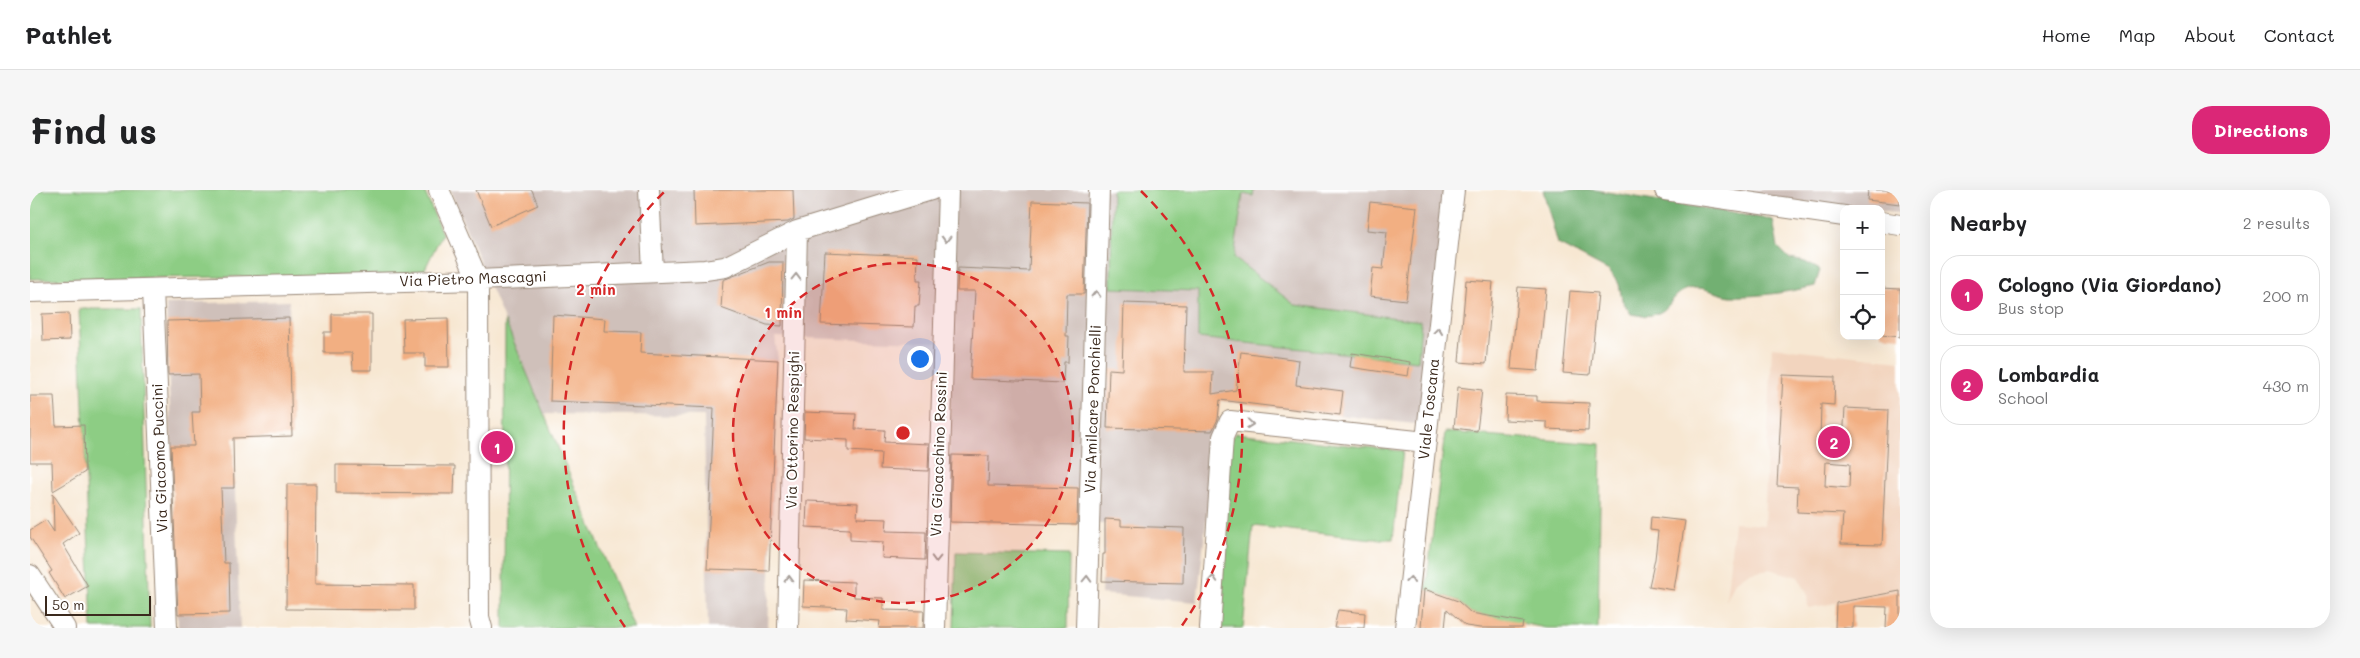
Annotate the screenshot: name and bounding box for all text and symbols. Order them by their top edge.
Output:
text: Pathlet [25,19,112,50]
text: Home [2042,23,2091,47]
text: Map [2119,23,2155,47]
text: About [2183,23,2236,47]
text: Contact [2264,23,2335,47]
button: Directions [2192,106,2330,154]
text: Find us [30,107,157,153]
map controls [1840,205,1885,340]
button: + [1840,205,1885,250]
text: Nearby [1950,209,2027,236]
text: 2 results [2243,212,2310,233]
one-way arrow [941,235,951,243]
button: − [1840,250,1885,295]
street label: Via Pietro Mascagni [399,265,547,291]
text: Cologno (Via Giordano) [1998,272,2221,297]
one-way arrow [791,273,802,281]
text: 2 min [576,279,616,299]
text: 1 [1963,285,1971,306]
text: 200 m [2262,285,2309,306]
one-way arrow [1091,290,1102,298]
button: locate [1840,295,1885,340]
text: Bus stop [1998,297,2064,318]
text: 1 min [764,302,802,322]
street label: Via Amilcare Ponchielli [1079,324,1105,494]
one-way arrow [1432,327,1443,335]
your location [907,346,933,372]
street label: Via Ottorino Respighi [781,351,803,509]
street label: Viale Toscana [1413,357,1443,461]
text: Lombardia [1998,362,2099,387]
street label: Via Gioacchino Rossini [925,371,951,537]
text: 2 [1963,375,1971,396]
text: 430 m [2262,375,2309,396]
street label: Via Giacomo Puccini [146,383,172,533]
text: School [1998,387,2048,408]
one-way arrow [1246,418,1254,429]
pin: 2 [1818,423,1850,461]
centre of rings [894,424,912,442]
pin: 1 [481,428,513,466]
one-way arrow [931,555,941,563]
one-way arrow [784,575,794,583]
one-way arrow [1082,575,1093,583]
one-way arrow [1208,575,1219,583]
one-way arrow [1404,575,1415,583]
scale bar [45,593,151,616]
text: 50 m [52,595,84,614]

